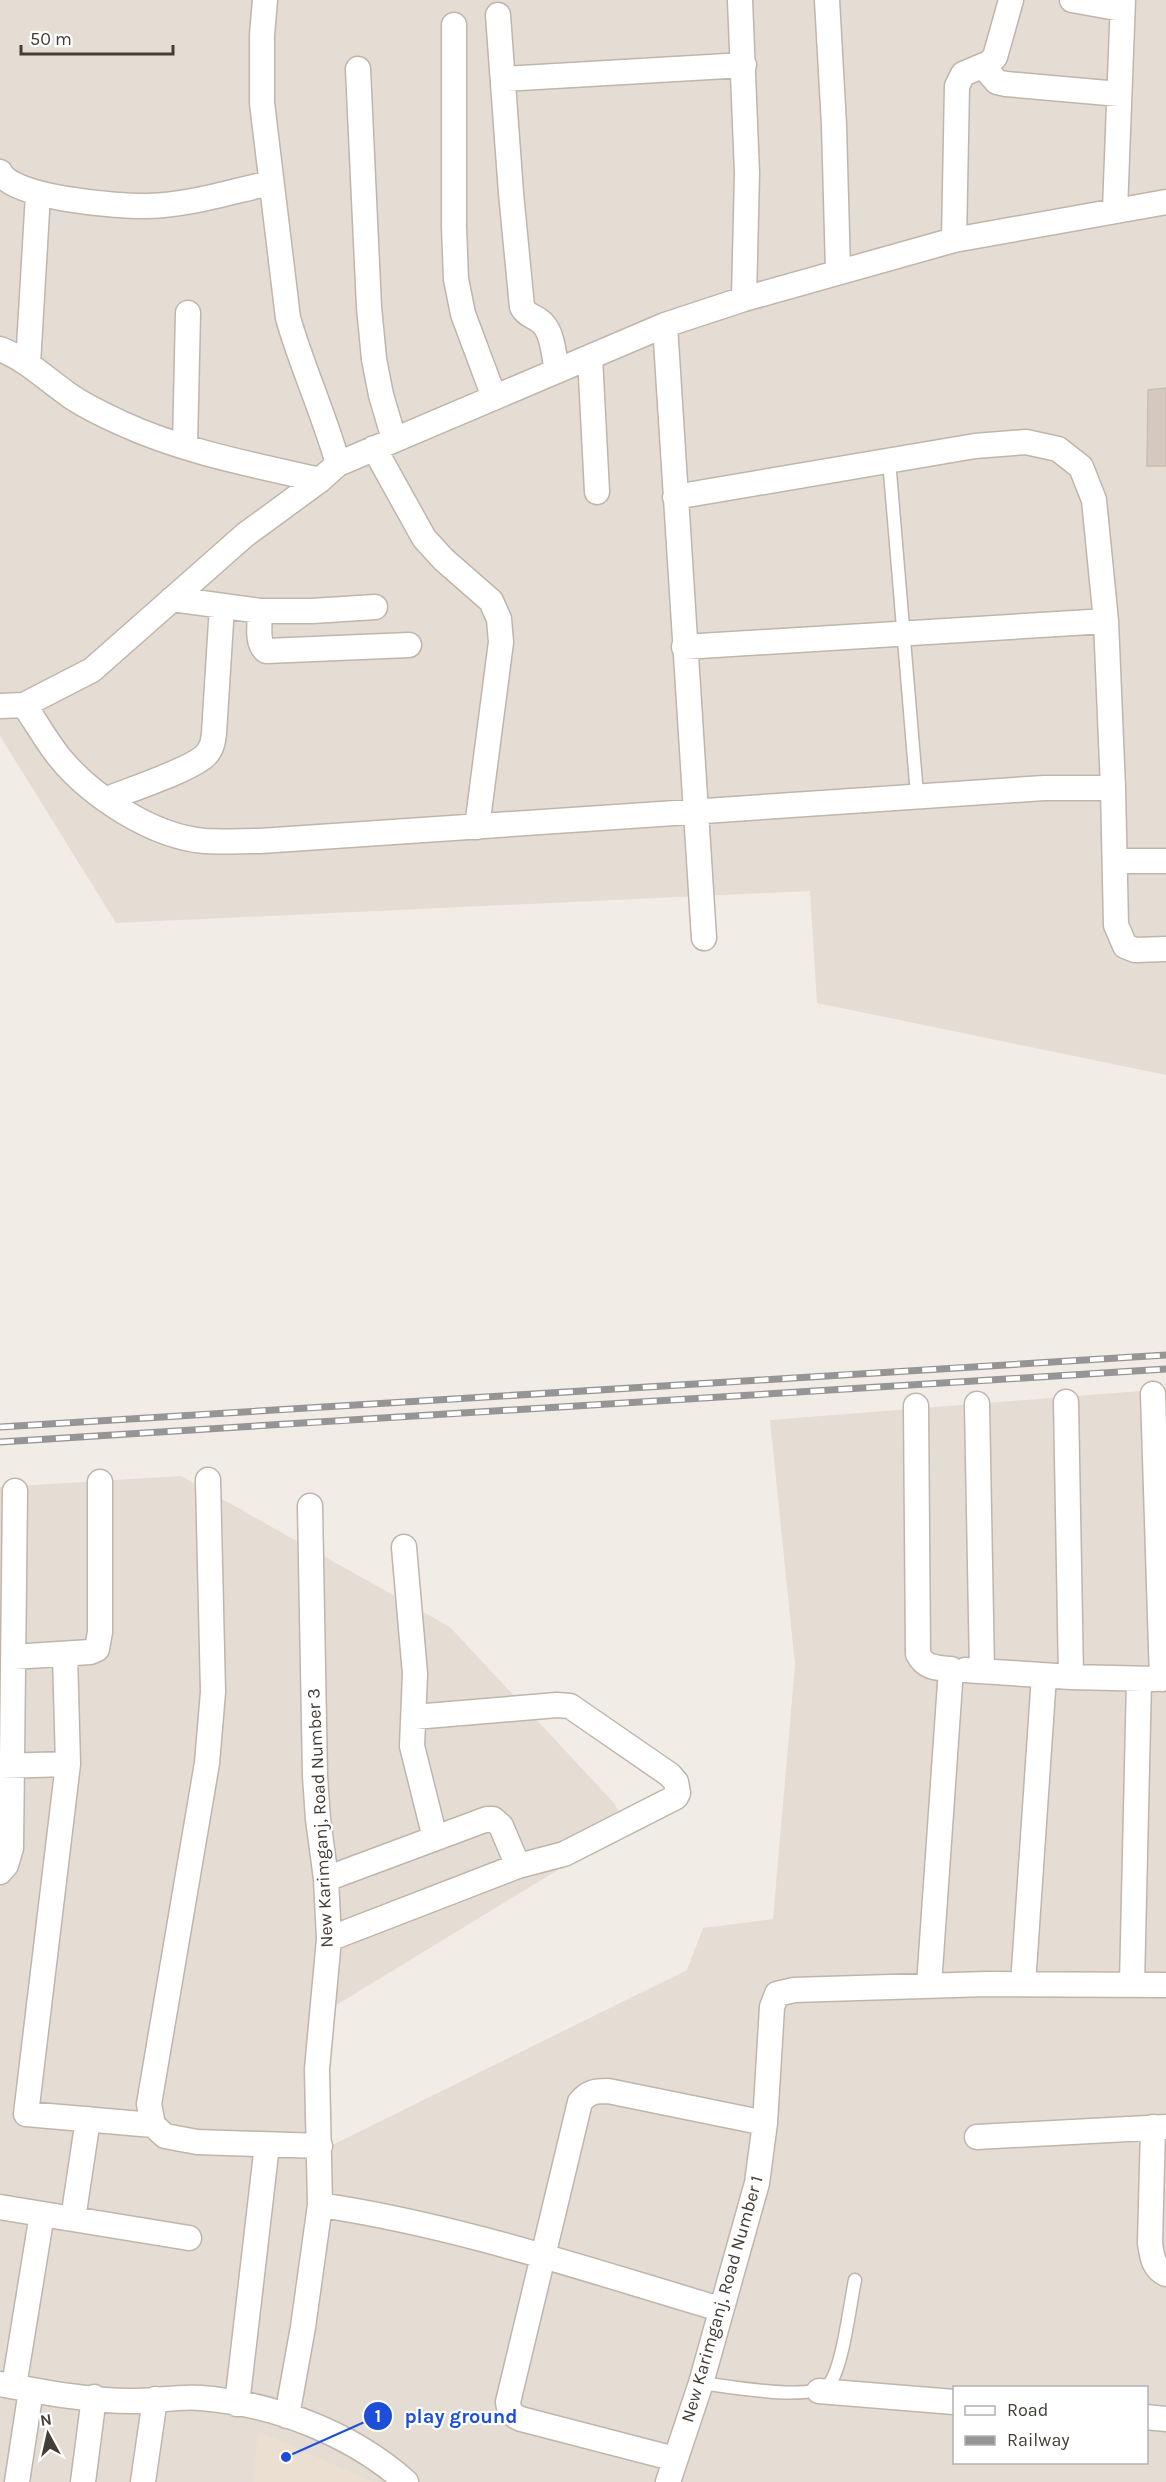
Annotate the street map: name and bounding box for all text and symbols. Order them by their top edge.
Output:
scale bar [21,18,172,56]
text: 50 m [30,28,72,50]
street label: New Karimganj, Road Number 3 [302,1688,338,1948]
street label: New Karimganj, Road Number 1 [676,2173,768,2425]
legend [953,2386,1148,2464]
callout: play ground [363,2397,530,2435]
text: Road [1007,2399,1048,2421]
north arrow [18,2404,78,2464]
text: 1 [375,2405,381,2427]
text: play ground [404,2405,518,2428]
text: N [39,2409,53,2430]
text: Railway [1007,2429,1070,2451]

